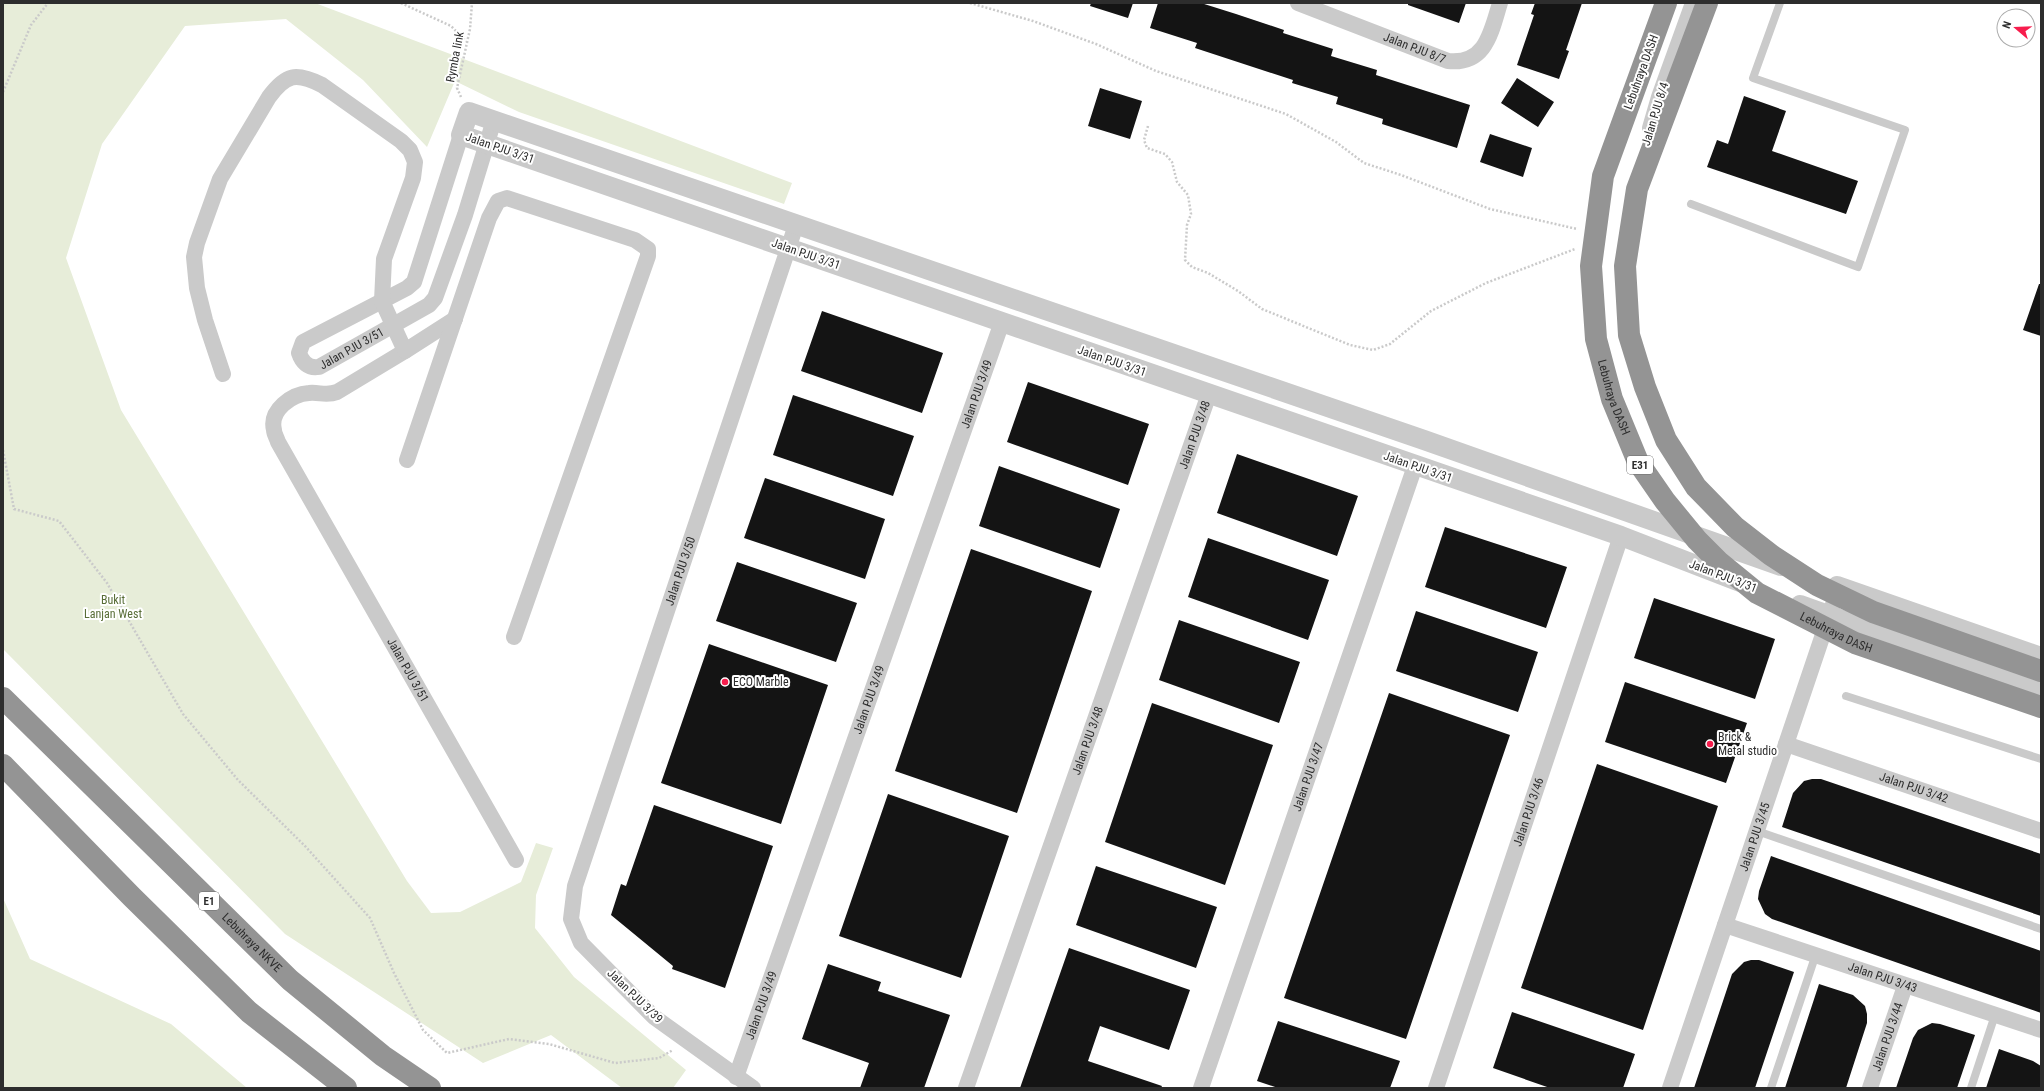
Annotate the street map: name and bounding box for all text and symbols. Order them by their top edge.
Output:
north arrow [1996,8,2036,48]
text: N [2000,19,2014,30]
street label: Rymba link [443,30,467,84]
street label: Jalan PJU 8/7 [1381,30,1448,66]
street label: Lebuhraya DASH [1621,33,1661,111]
street label: Jalan PJU 8/4 [1639,80,1671,147]
street label: Jalan PJU 3/31 [464,130,536,166]
street label: Jalan PJU 3/31 [770,236,842,272]
street label: Jalan PJU 3/51 [317,325,386,372]
street label: Jalan PJU 3/31 [1076,343,1148,379]
street label: Jalan PJU 3/49 [958,358,995,430]
street label: Lebuhraya DASH [1595,358,1633,437]
street label: Jalan PJU 3/48 [1176,399,1213,471]
street label: Jalan PJU 3/31 [1382,449,1454,485]
road number: E31 [1627,456,1653,474]
street label: Jalan PJU 3/50 [662,535,698,607]
street label: Jalan PJU 3/31 [1687,557,1759,595]
park label: Bukit Lanjan West [84,593,142,621]
street label: Lebuhraya DASH [1798,609,1874,655]
street label: Jalan PJU 3/51 [384,635,432,705]
street label: Jalan PJU 3/49 [850,664,887,736]
place label: ECO Marble [733,675,789,689]
marker: ECO Marble [720,677,730,687]
street label: Jalan PJU 3/48 [1069,704,1106,777]
place label: Brick & Metal studio [1718,730,1777,758]
marker: Brick & Metal studio [1705,739,1715,749]
street label: Jalan PJU 3/47 [1290,741,1326,813]
street label: Jalan PJU 3/42 [1878,769,1950,806]
street label: Jalan PJU 3/46 [1510,776,1547,848]
street label: Jalan PJU 3/45 [1737,801,1773,873]
road number: E1 [199,892,219,910]
street label: Lebuhraya NKVE [219,910,285,975]
street label: Jalan PJU 3/43 [1846,959,1919,995]
street label: Jalan PJU 3/39 [604,966,666,1026]
street label: Jalan PJU 3/49 [743,969,780,1041]
street label: Jalan PJU 3/44 [1869,1001,1906,1073]

